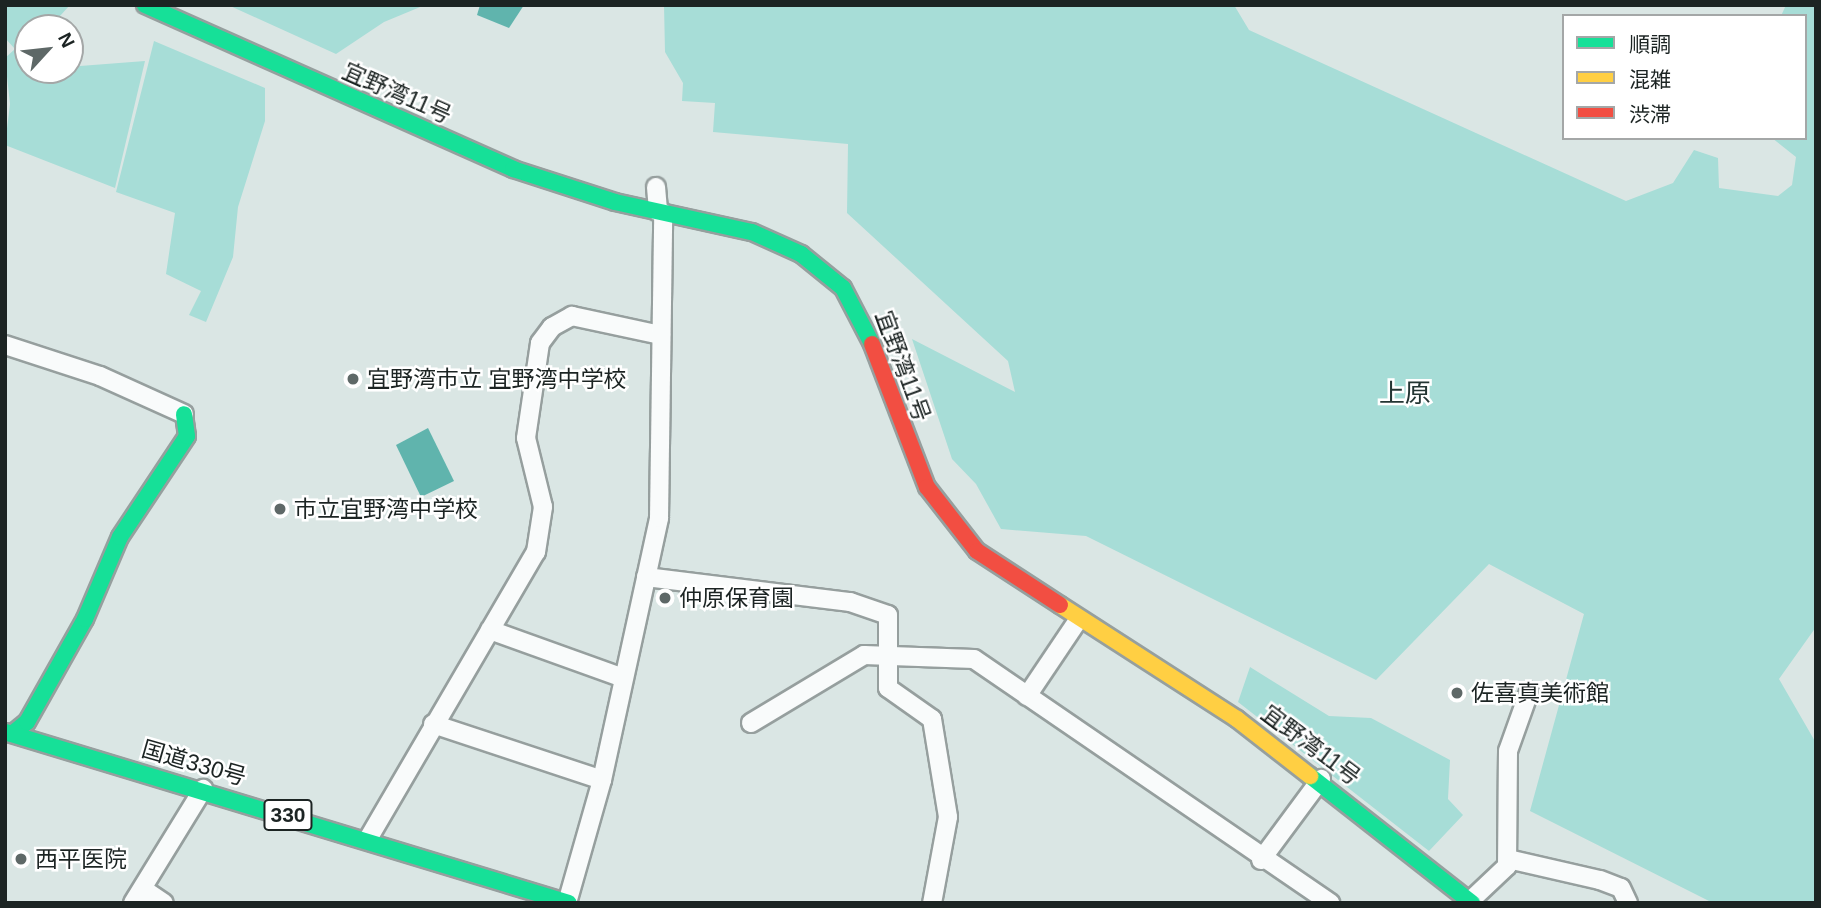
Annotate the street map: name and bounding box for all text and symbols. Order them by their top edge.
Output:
north arrow [14,14,84,84]
legend [1562,14,1807,140]
text: N [54,29,79,51]
text: 順調 [1629,33,1671,56]
street label: 宜野湾11号 [338,57,456,129]
text: 混雑 [1629,68,1671,91]
text: 渋滞 [1629,103,1671,126]
street label: 宜野湾11号 [870,307,936,425]
place label: 宜野湾市立 宜野湾中学校 [367,365,626,393]
marker: 宜野湾市立 宜野湾中学校 [345,371,361,387]
district label: 上原 [1379,378,1431,410]
place label: 市立宜野湾中学校 [294,495,478,523]
marker: 市立宜野湾中学校 [272,501,288,517]
place label: 仲原保育園 [679,584,794,612]
marker: 仲原保育園 [657,590,673,606]
place label: 佐喜真美術館 [1471,679,1609,707]
marker: 佐喜真美術館 [1449,685,1465,701]
street label: 宜野湾11号 [1256,699,1366,791]
street label: 国道330号 [139,735,249,791]
road number: 330 [262,798,314,832]
place label: 西平医院 [35,845,127,873]
marker: 西平医院 [13,851,29,867]

